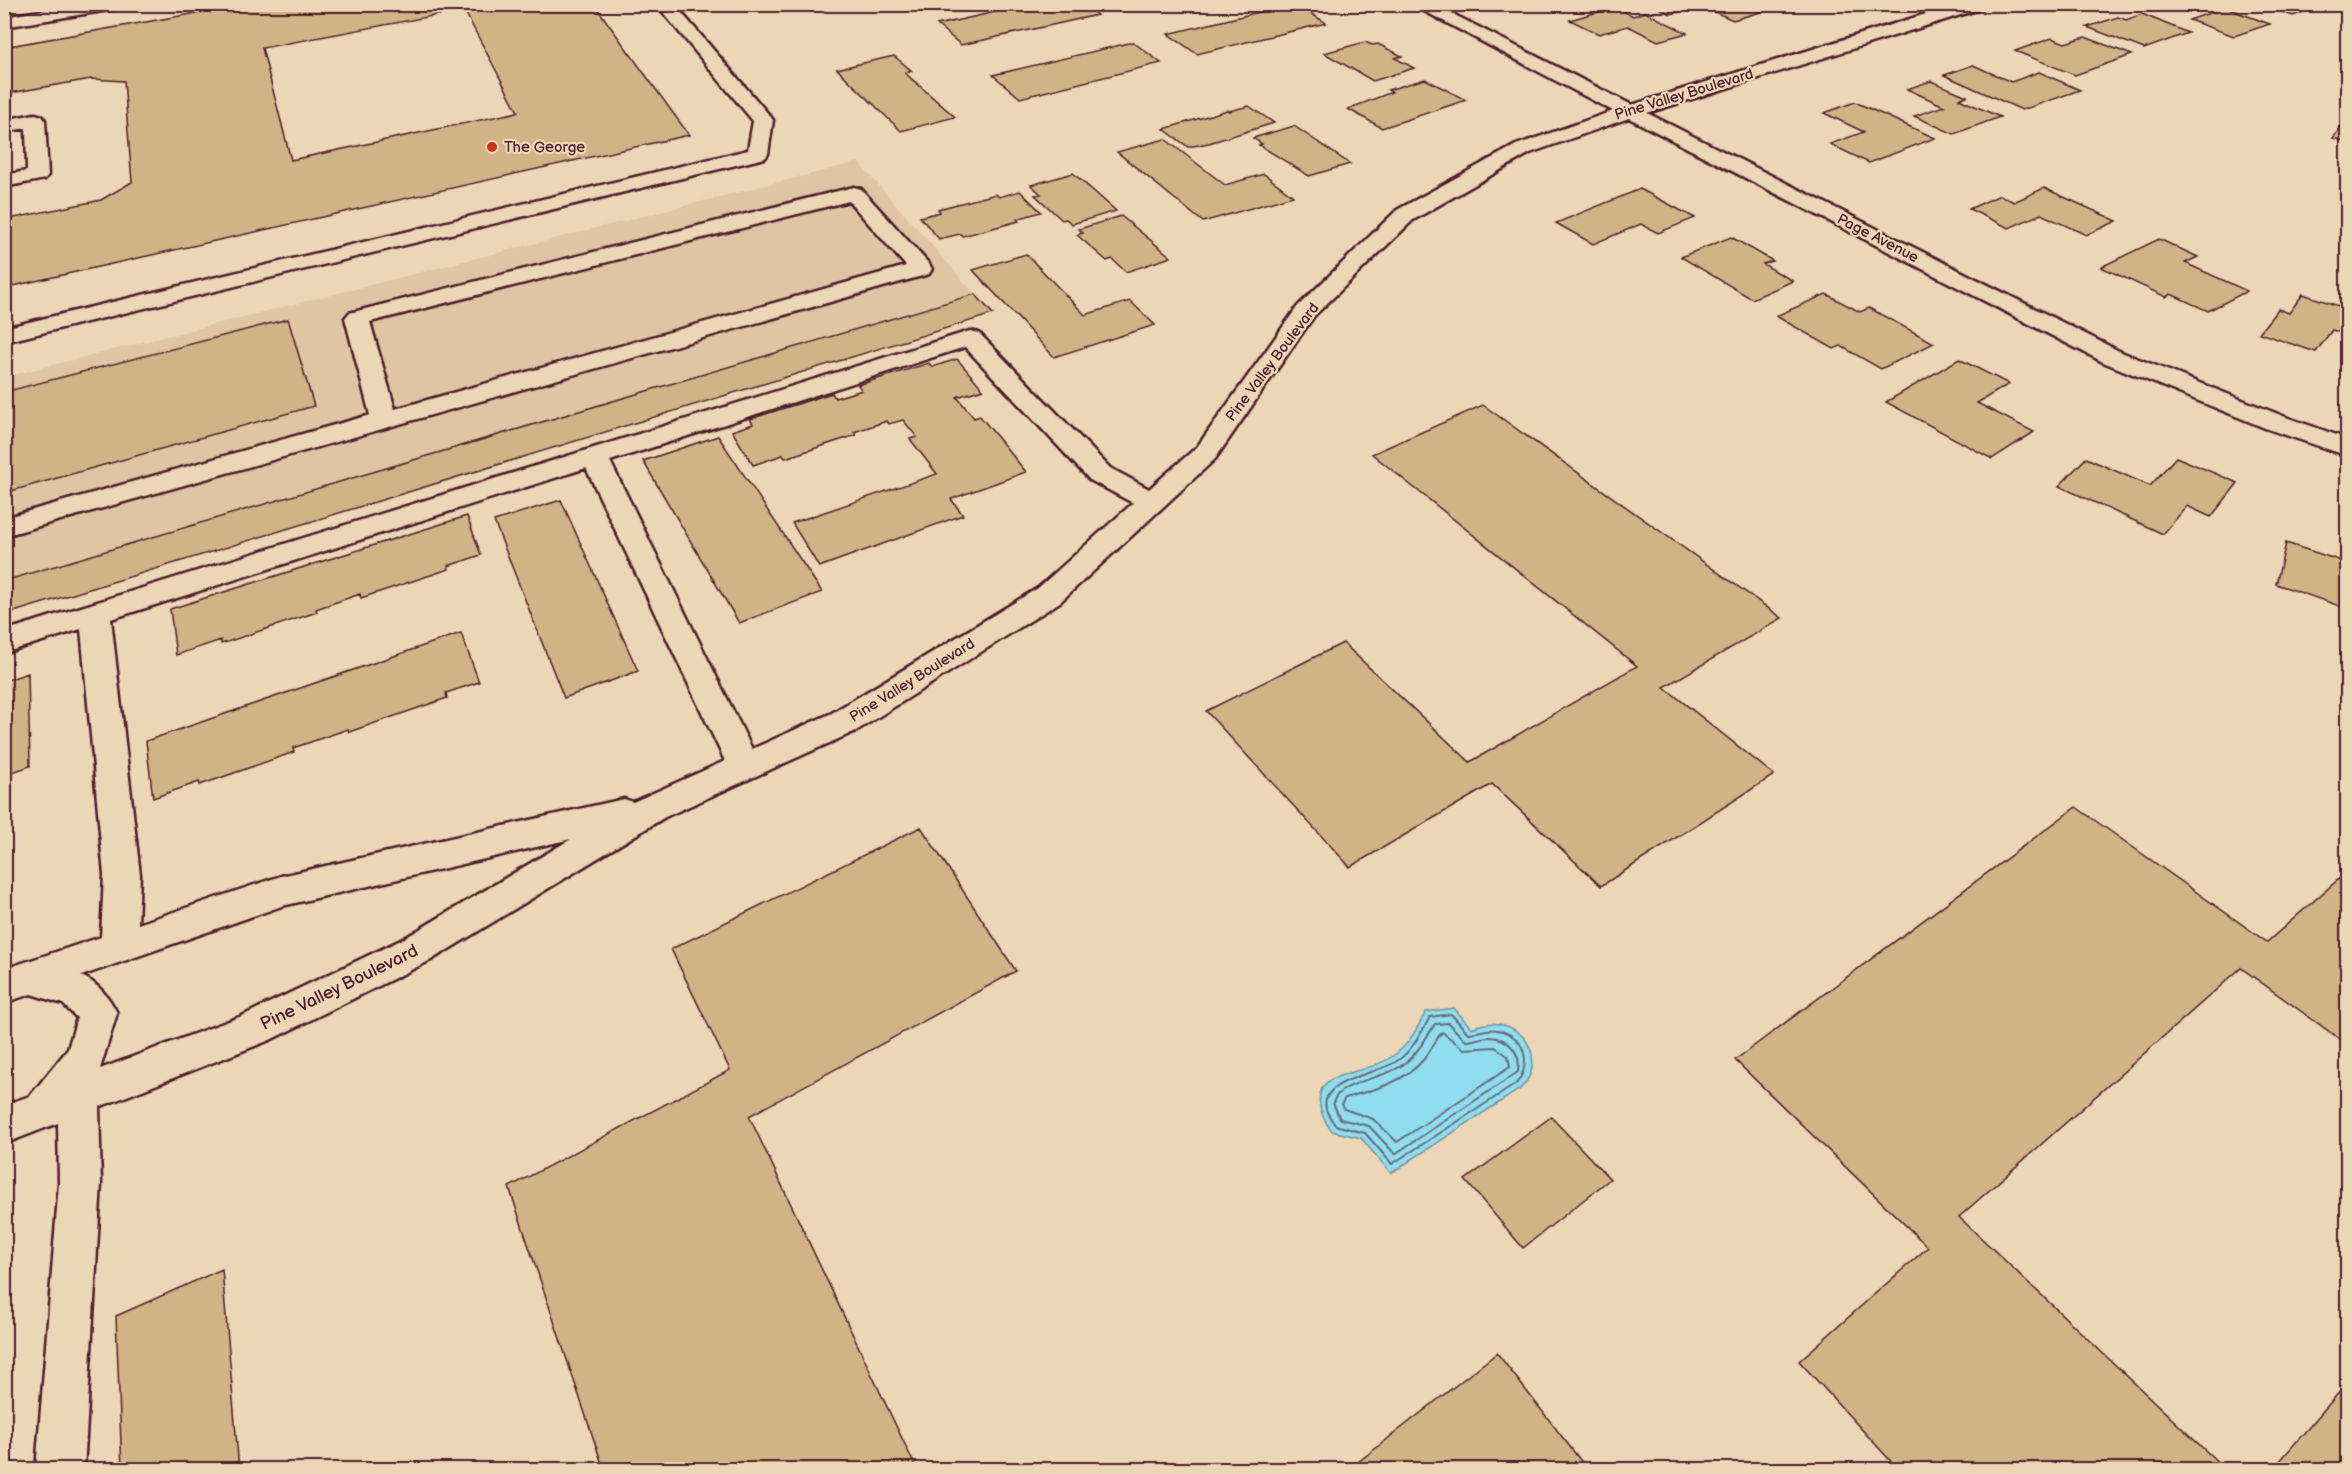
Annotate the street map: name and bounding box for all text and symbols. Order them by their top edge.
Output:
street label: Pine Valley Boulevard [1613,64,1756,125]
place label: The George [504,138,585,157]
marker: The George [485,140,499,154]
street label: Page Avenue [1834,210,1922,267]
street label: Pine Valley Boulevard [1221,299,1323,426]
street label: Pine Valley Boulevard [846,634,978,727]
street label: Pine Valley Boulevard [257,940,421,1035]

